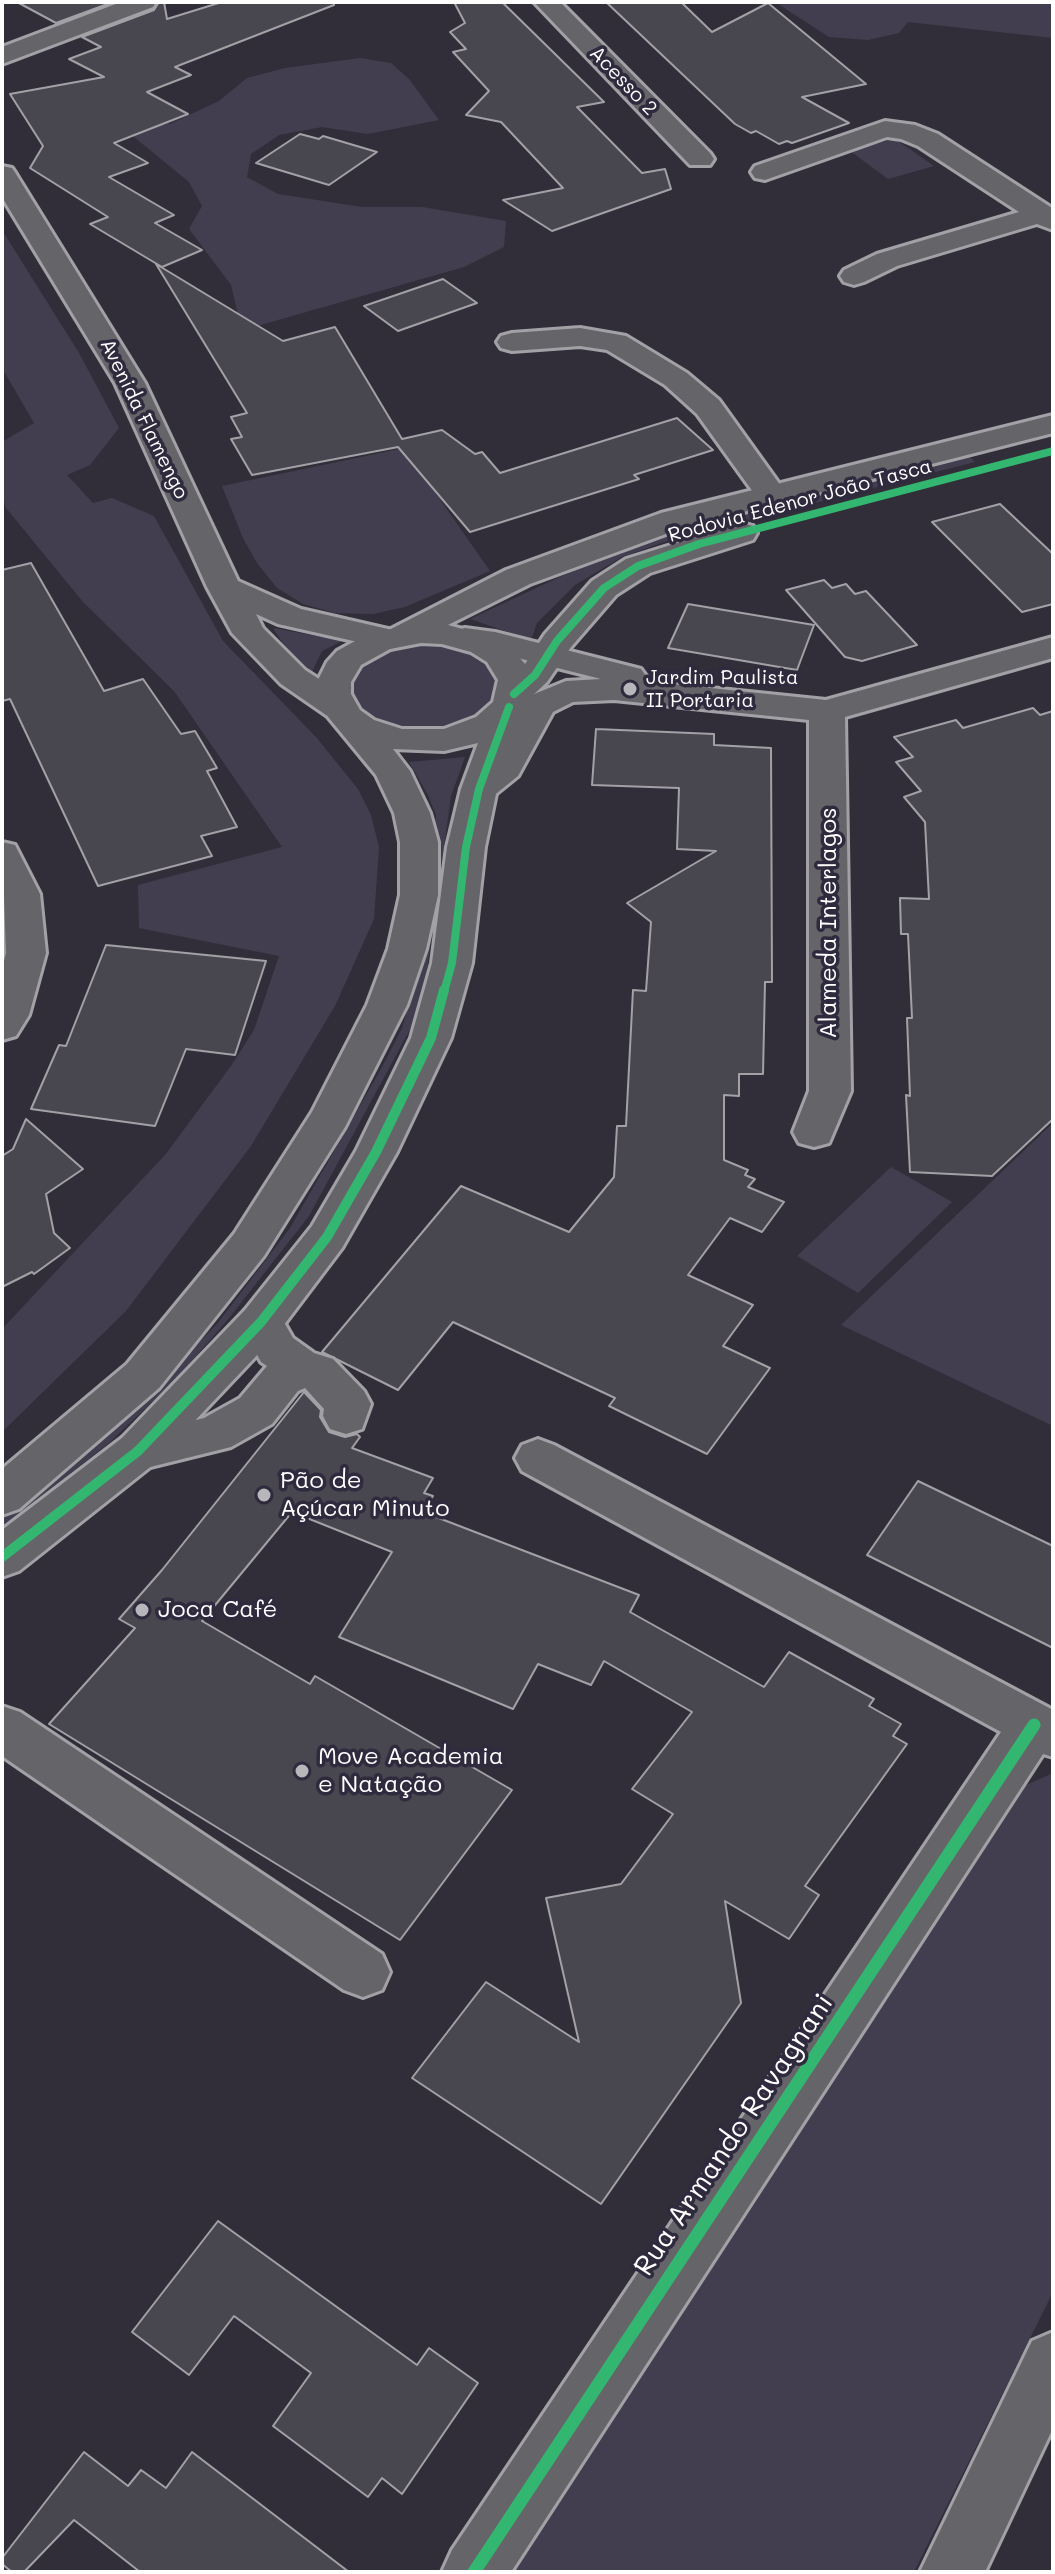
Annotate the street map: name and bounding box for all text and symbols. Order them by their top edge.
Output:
street label: Acesso 2 [584,41,662,121]
street label: Avenida Flamengo [95,335,193,503]
street label: Rodovia Edenor João Tasca [666,454,934,548]
place label: Jardim Paulista II Portaria [646,666,798,713]
marker: Jardim Paulista II Portaria [621,680,639,698]
street label: Alameda Interlagos [815,807,843,1039]
place label: Pão de Açúcar Minuto [280,1467,449,1523]
marker: Pão de Açúcar Minuto [255,1486,273,1504]
place label: Joca Café [158,1596,277,1624]
marker: Joca Café [133,1601,151,1619]
place label: Move Academia e Natação [318,1743,504,1799]
marker: Move Academia e Natação [293,1762,311,1780]
street label: Rua Armando Ravagnani [627,1988,841,2282]

